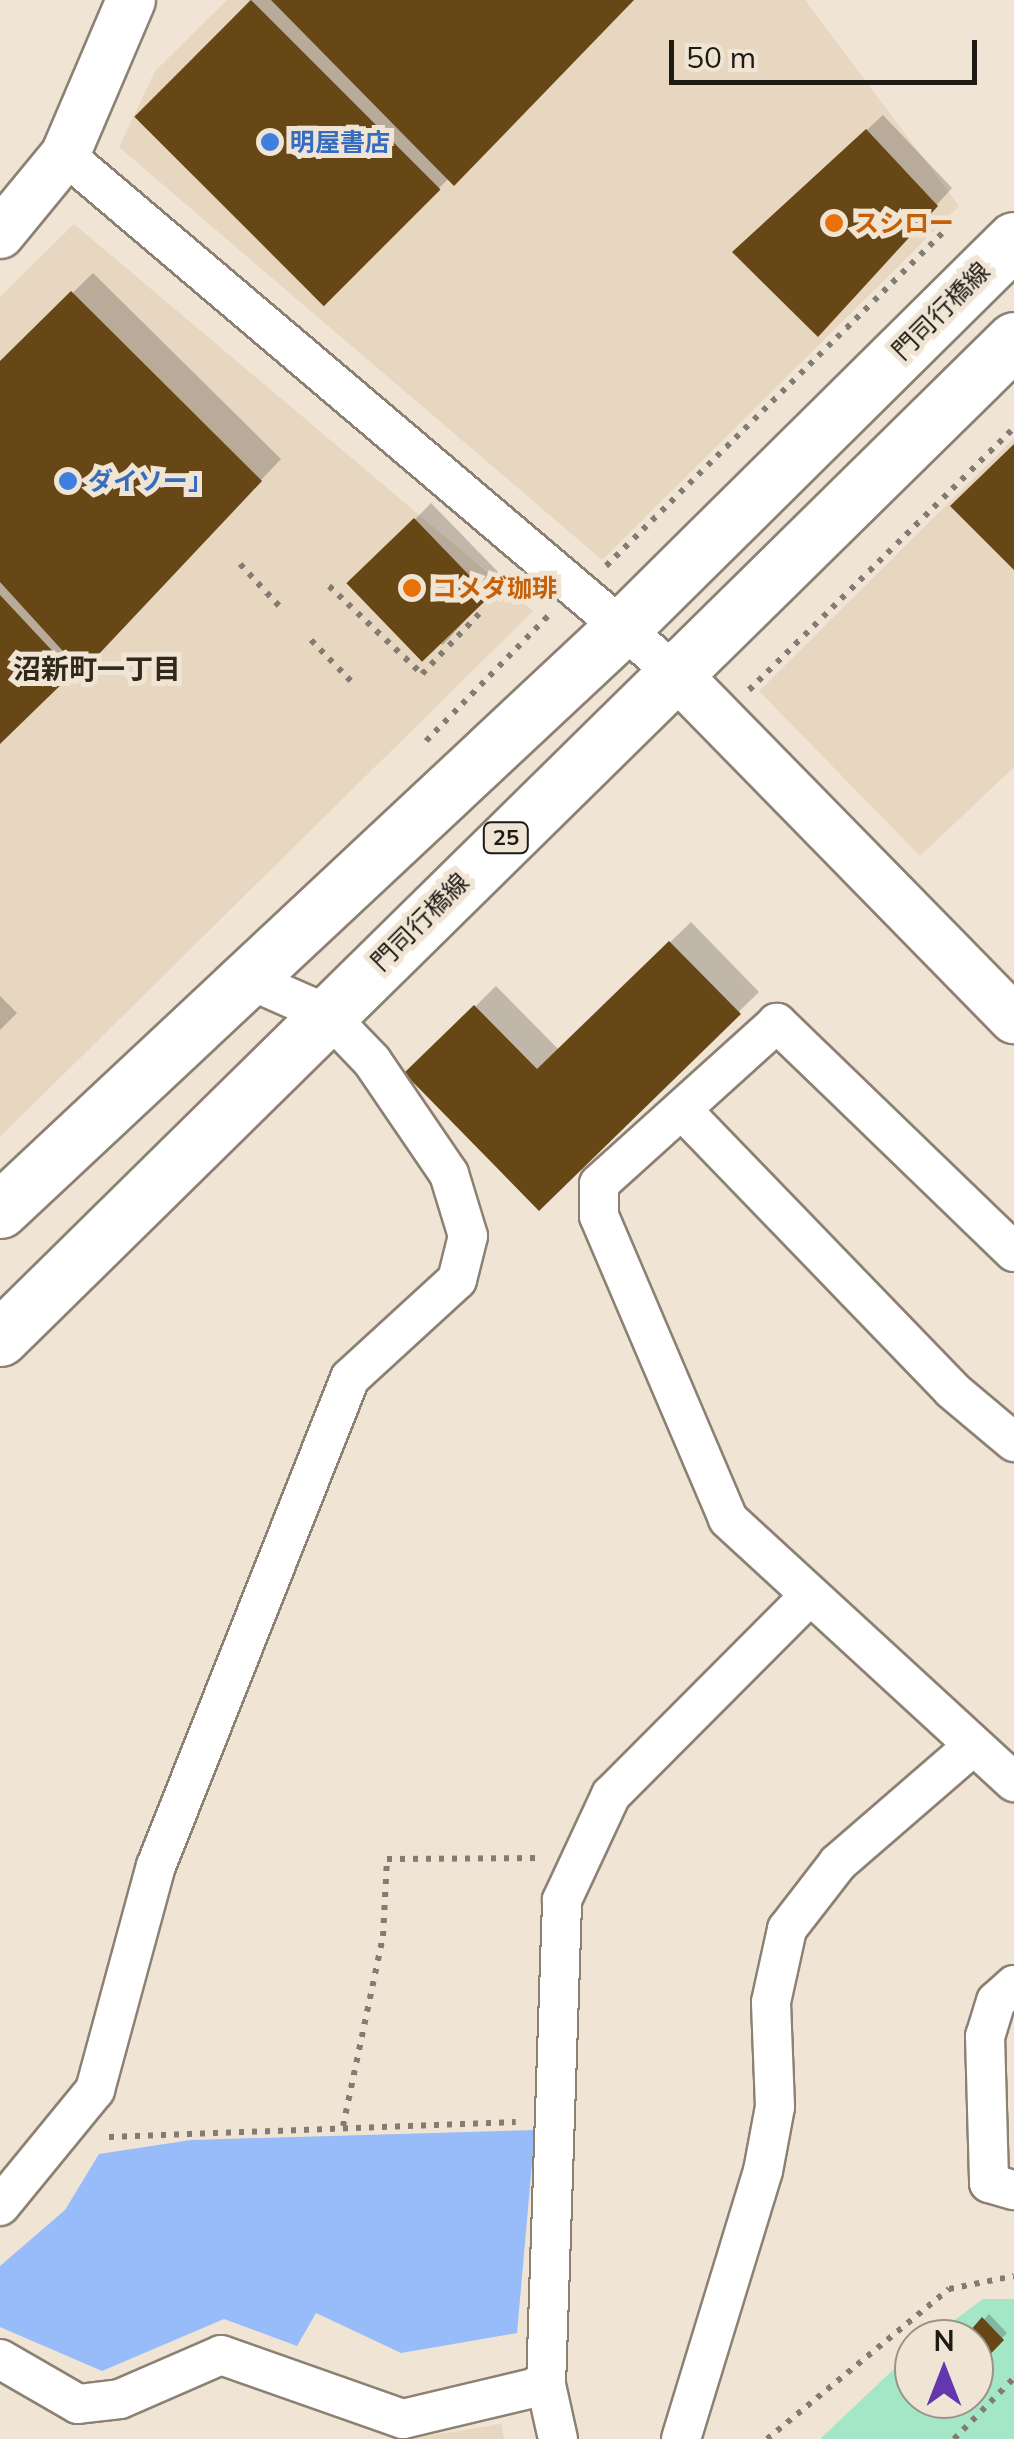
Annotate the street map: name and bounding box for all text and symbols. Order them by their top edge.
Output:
scale bar [674,20,982,82]
text: 50 m [686,38,756,76]
place label: 明屋書店 [290,127,390,157]
marker: 明屋書店 [259,131,281,153]
place label: スシロー [854,208,954,238]
marker: スシロー [823,212,845,234]
street label: 門司行橋線 [886,256,996,366]
place label: ダイソー」 [88,466,213,496]
marker: ダイソー」 [57,470,79,492]
place label: コメダ珈琲 [432,573,557,603]
marker: コメダ珈琲 [401,577,423,599]
district label: 沼新町一丁目 [13,652,181,686]
road number: 25 [481,821,531,855]
street label: 門司行橋線 [365,867,475,977]
north arrow [894,2319,994,2419]
text: N [933,2323,955,2358]

